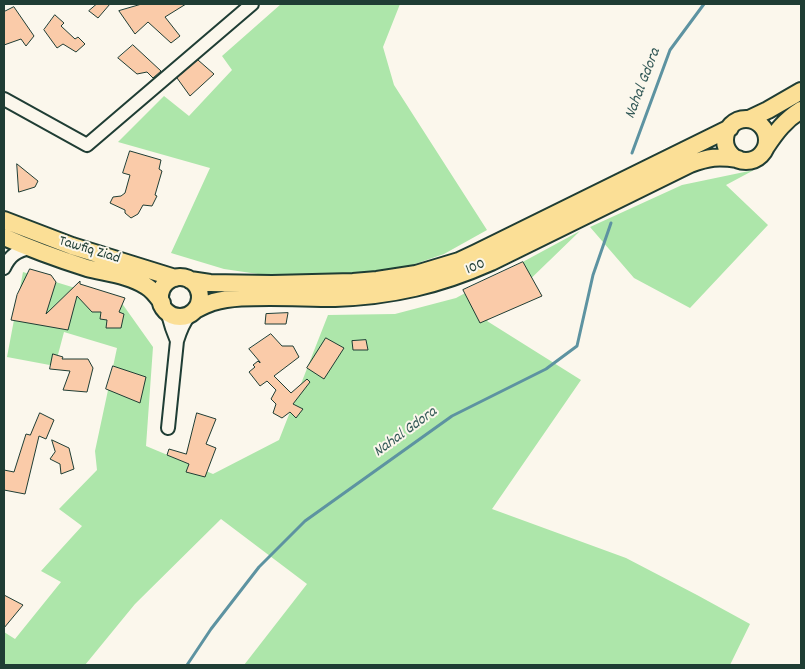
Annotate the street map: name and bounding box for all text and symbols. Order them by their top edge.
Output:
water label: Nahal Gdora [622,46,666,122]
street label: Tawfiq Ziad [56,233,122,269]
street label: 100 [463,256,489,280]
water label: Nahal Gdora [370,404,442,462]

